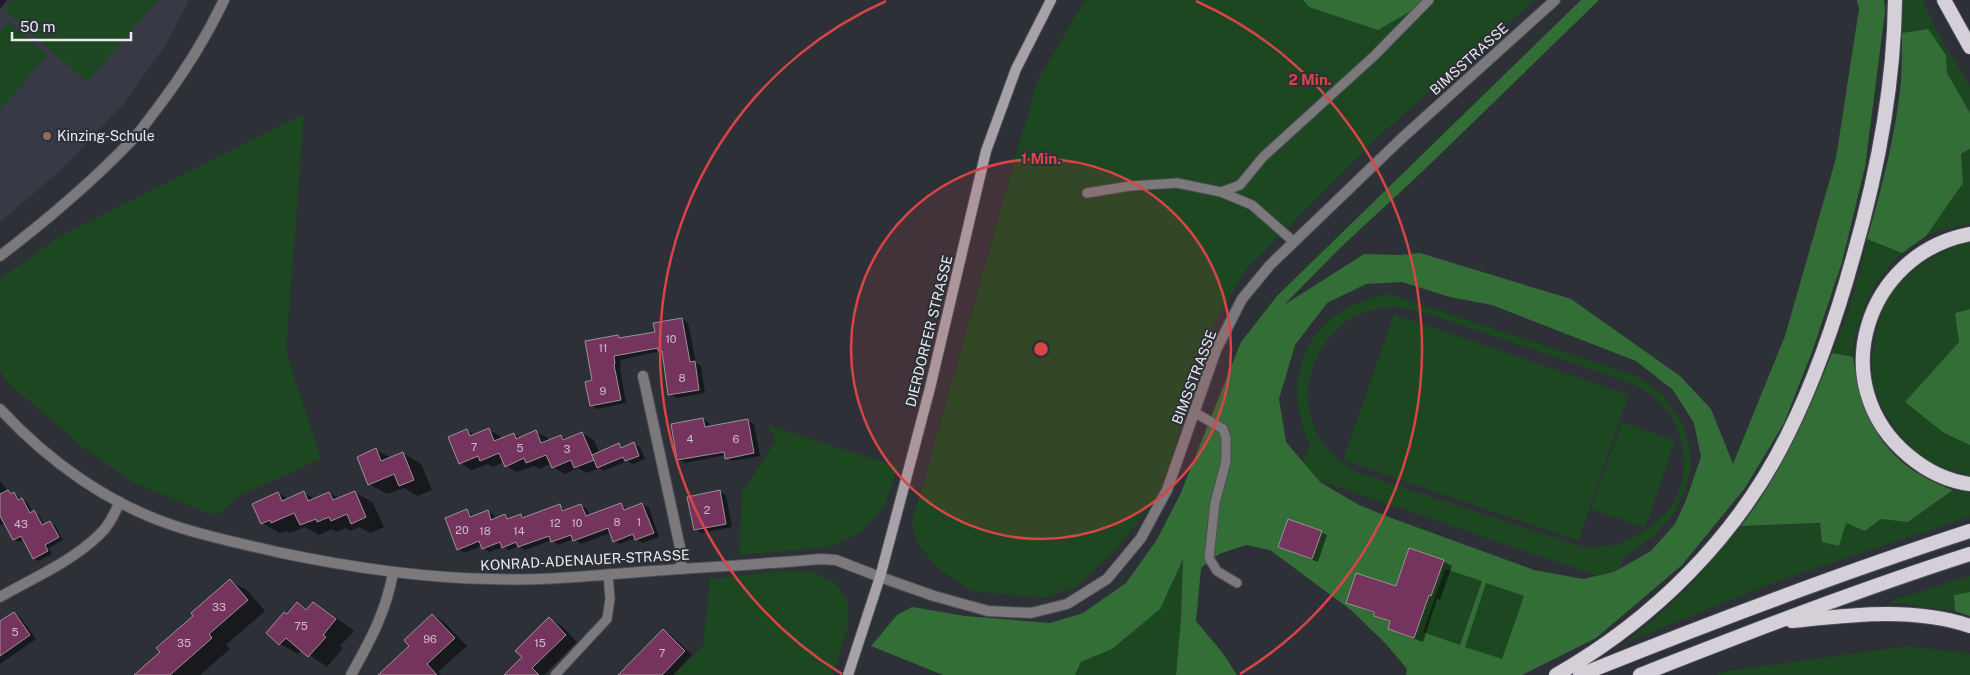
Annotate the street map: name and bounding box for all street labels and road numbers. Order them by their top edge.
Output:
street label: BIMSSTRASSE [1427,20,1511,98]
street label: DIERDORFER STRASSE [902,254,956,408]
street label: BIMSSTRASSE [1169,328,1219,426]
street label: KONRAD-ADENAUER-STRASSE [480,547,690,573]

